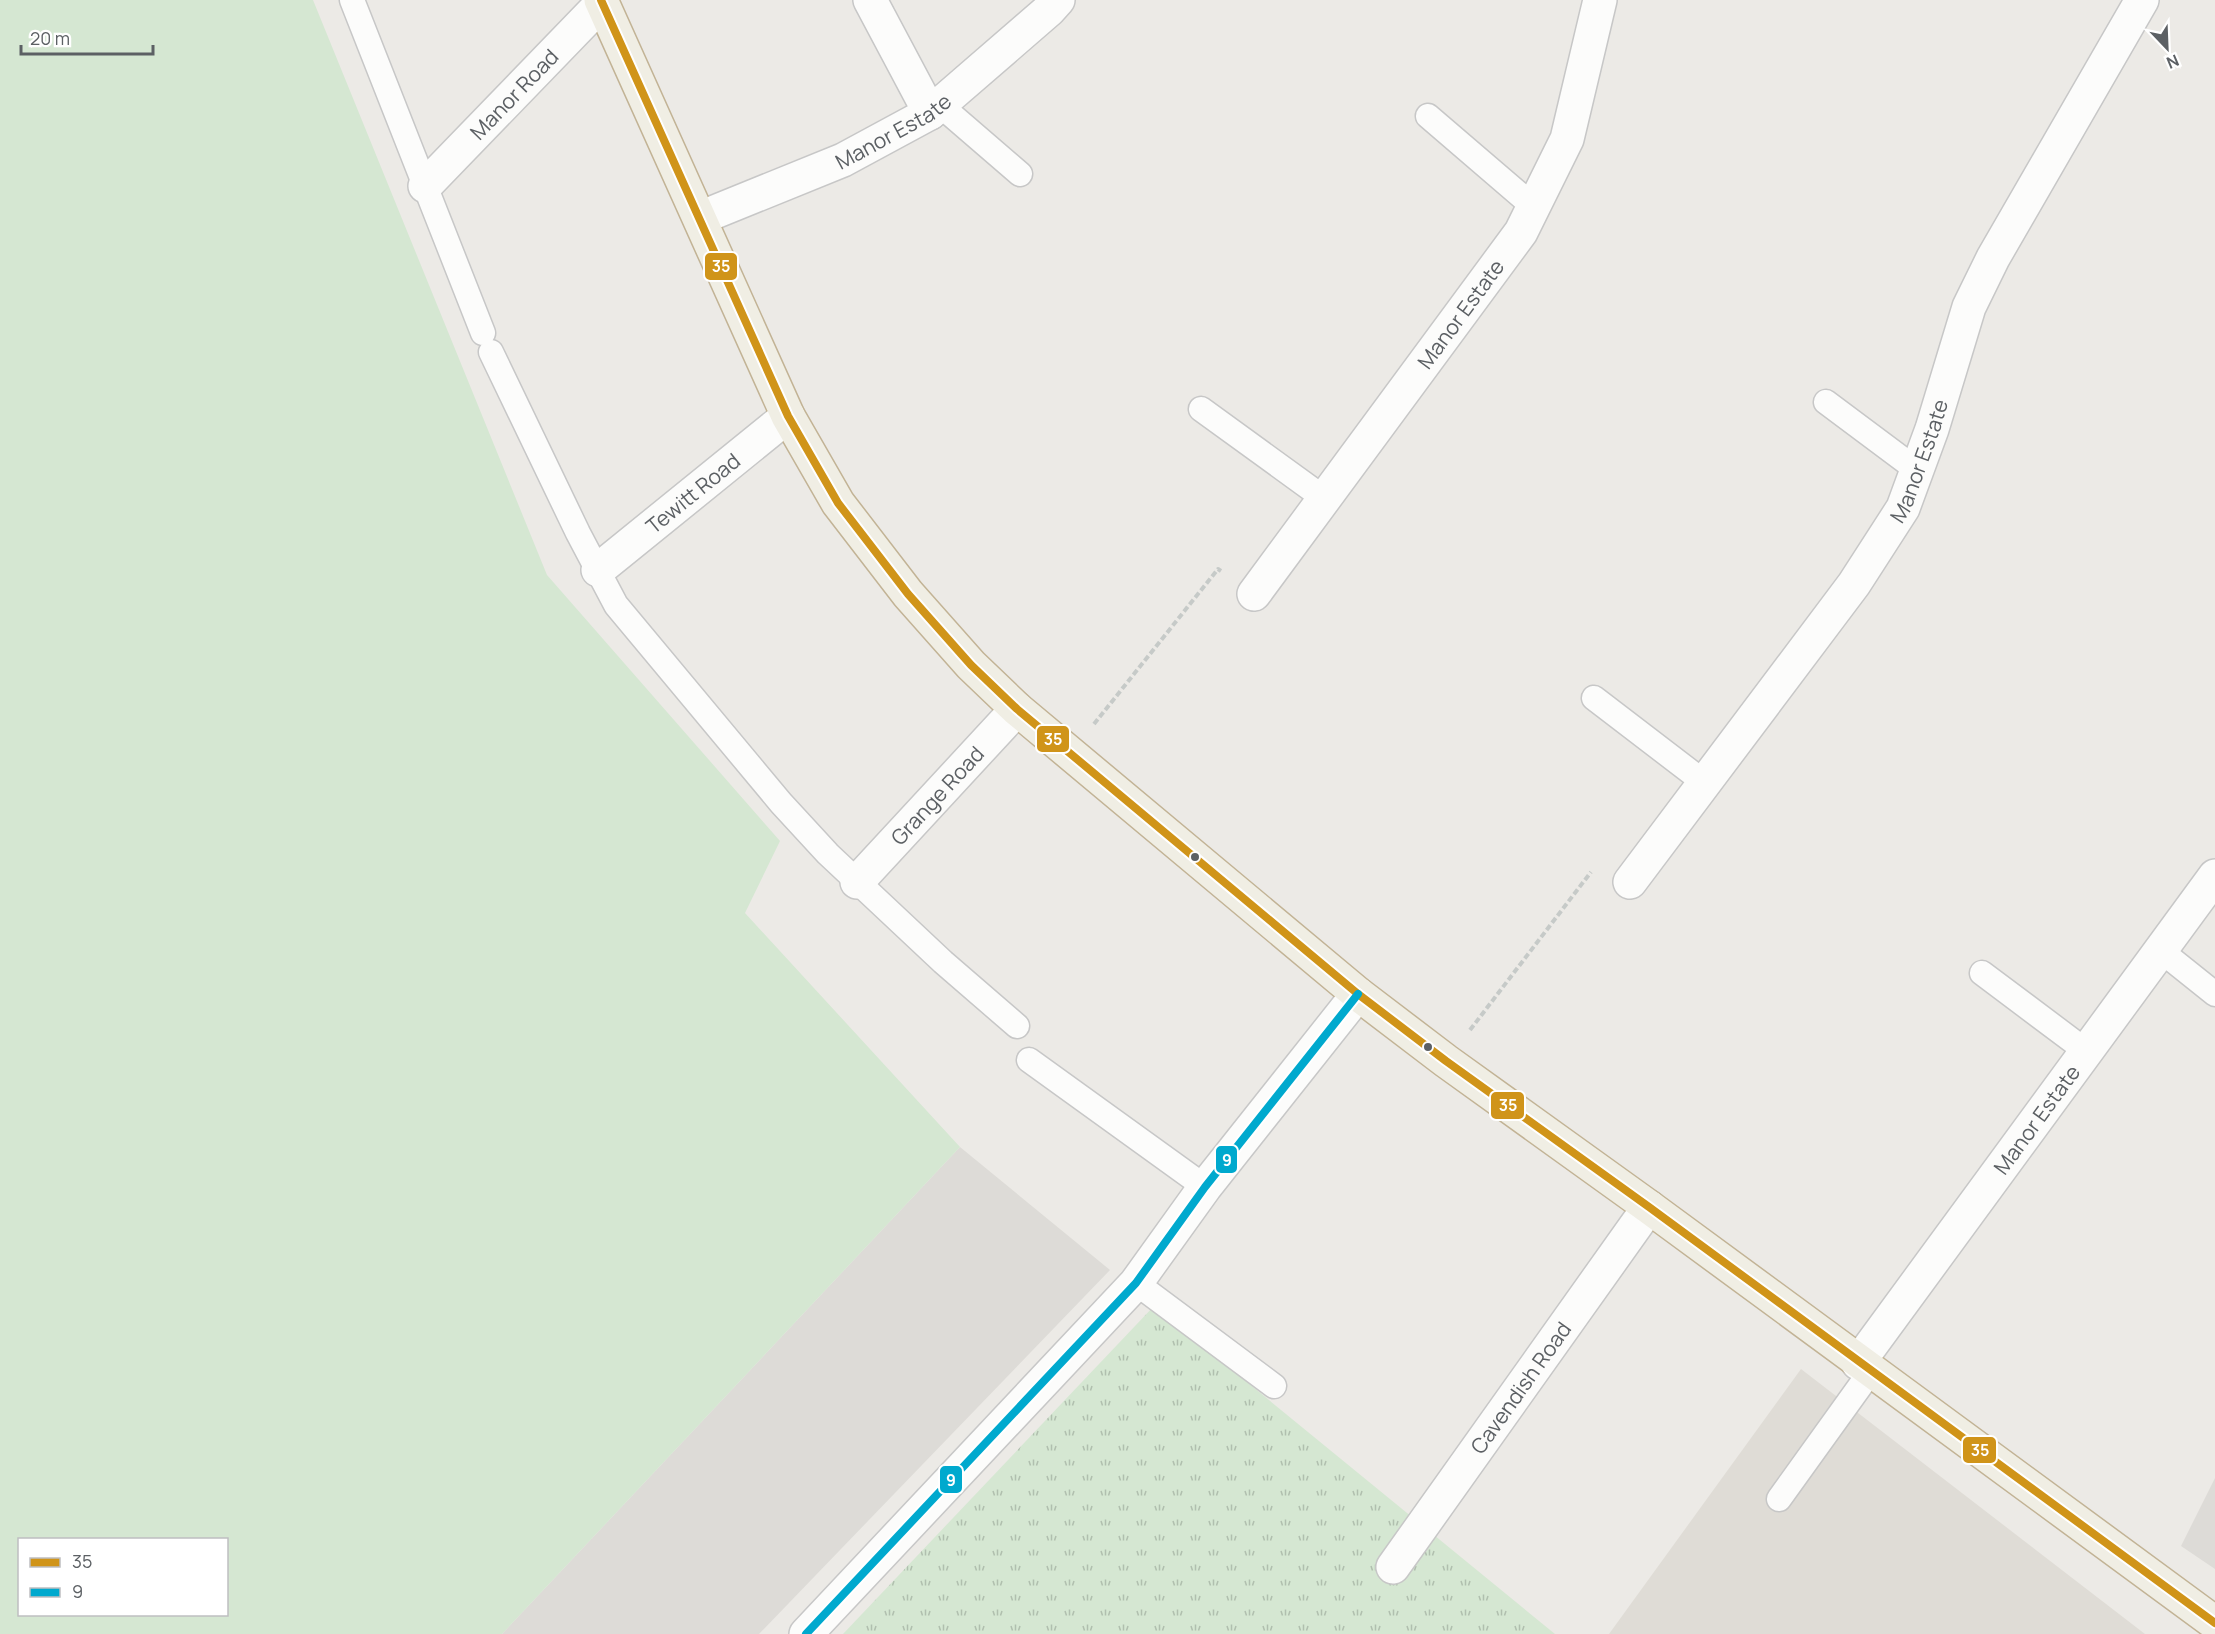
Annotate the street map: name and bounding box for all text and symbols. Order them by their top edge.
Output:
scale bar [21,18,153,56]
north arrow [2137,18,2197,78]
text: 20 m [30,26,70,50]
street label: Manor Road [464,43,564,145]
text: N [2163,49,2182,74]
street label: Manor Estate [830,87,957,176]
line badge: 35 [704,252,738,281]
street label: Manor Estate [1411,254,1510,374]
text: 35 [712,255,730,277]
street label: Manor Estate [1883,396,1954,528]
street label: Tewitt Road [640,447,746,540]
line badge: 35 [1036,725,1070,753]
text: 35 [1044,728,1062,750]
street label: Grange Road [884,740,990,851]
unlabelled marker [1189,851,1201,863]
unlabelled marker [1422,1041,1434,1053]
street label: Manor Estate [1987,1059,2086,1180]
line badge: 35 [1490,1091,1525,1120]
text: 35 [1499,1094,1517,1116]
line badge: 9 [1215,1145,1238,1174]
text: 9 [1222,1149,1232,1171]
street label: Cavendish Road [1464,1316,1577,1459]
line badge: 35 [1962,1436,1997,1464]
text: 35 [1971,1439,1989,1461]
line badge: 9 [939,1465,963,1494]
text: 9 [946,1469,956,1491]
legend [18,1538,228,1616]
text: 35 [72,1549,92,1573]
text: 9 [72,1579,83,1603]

